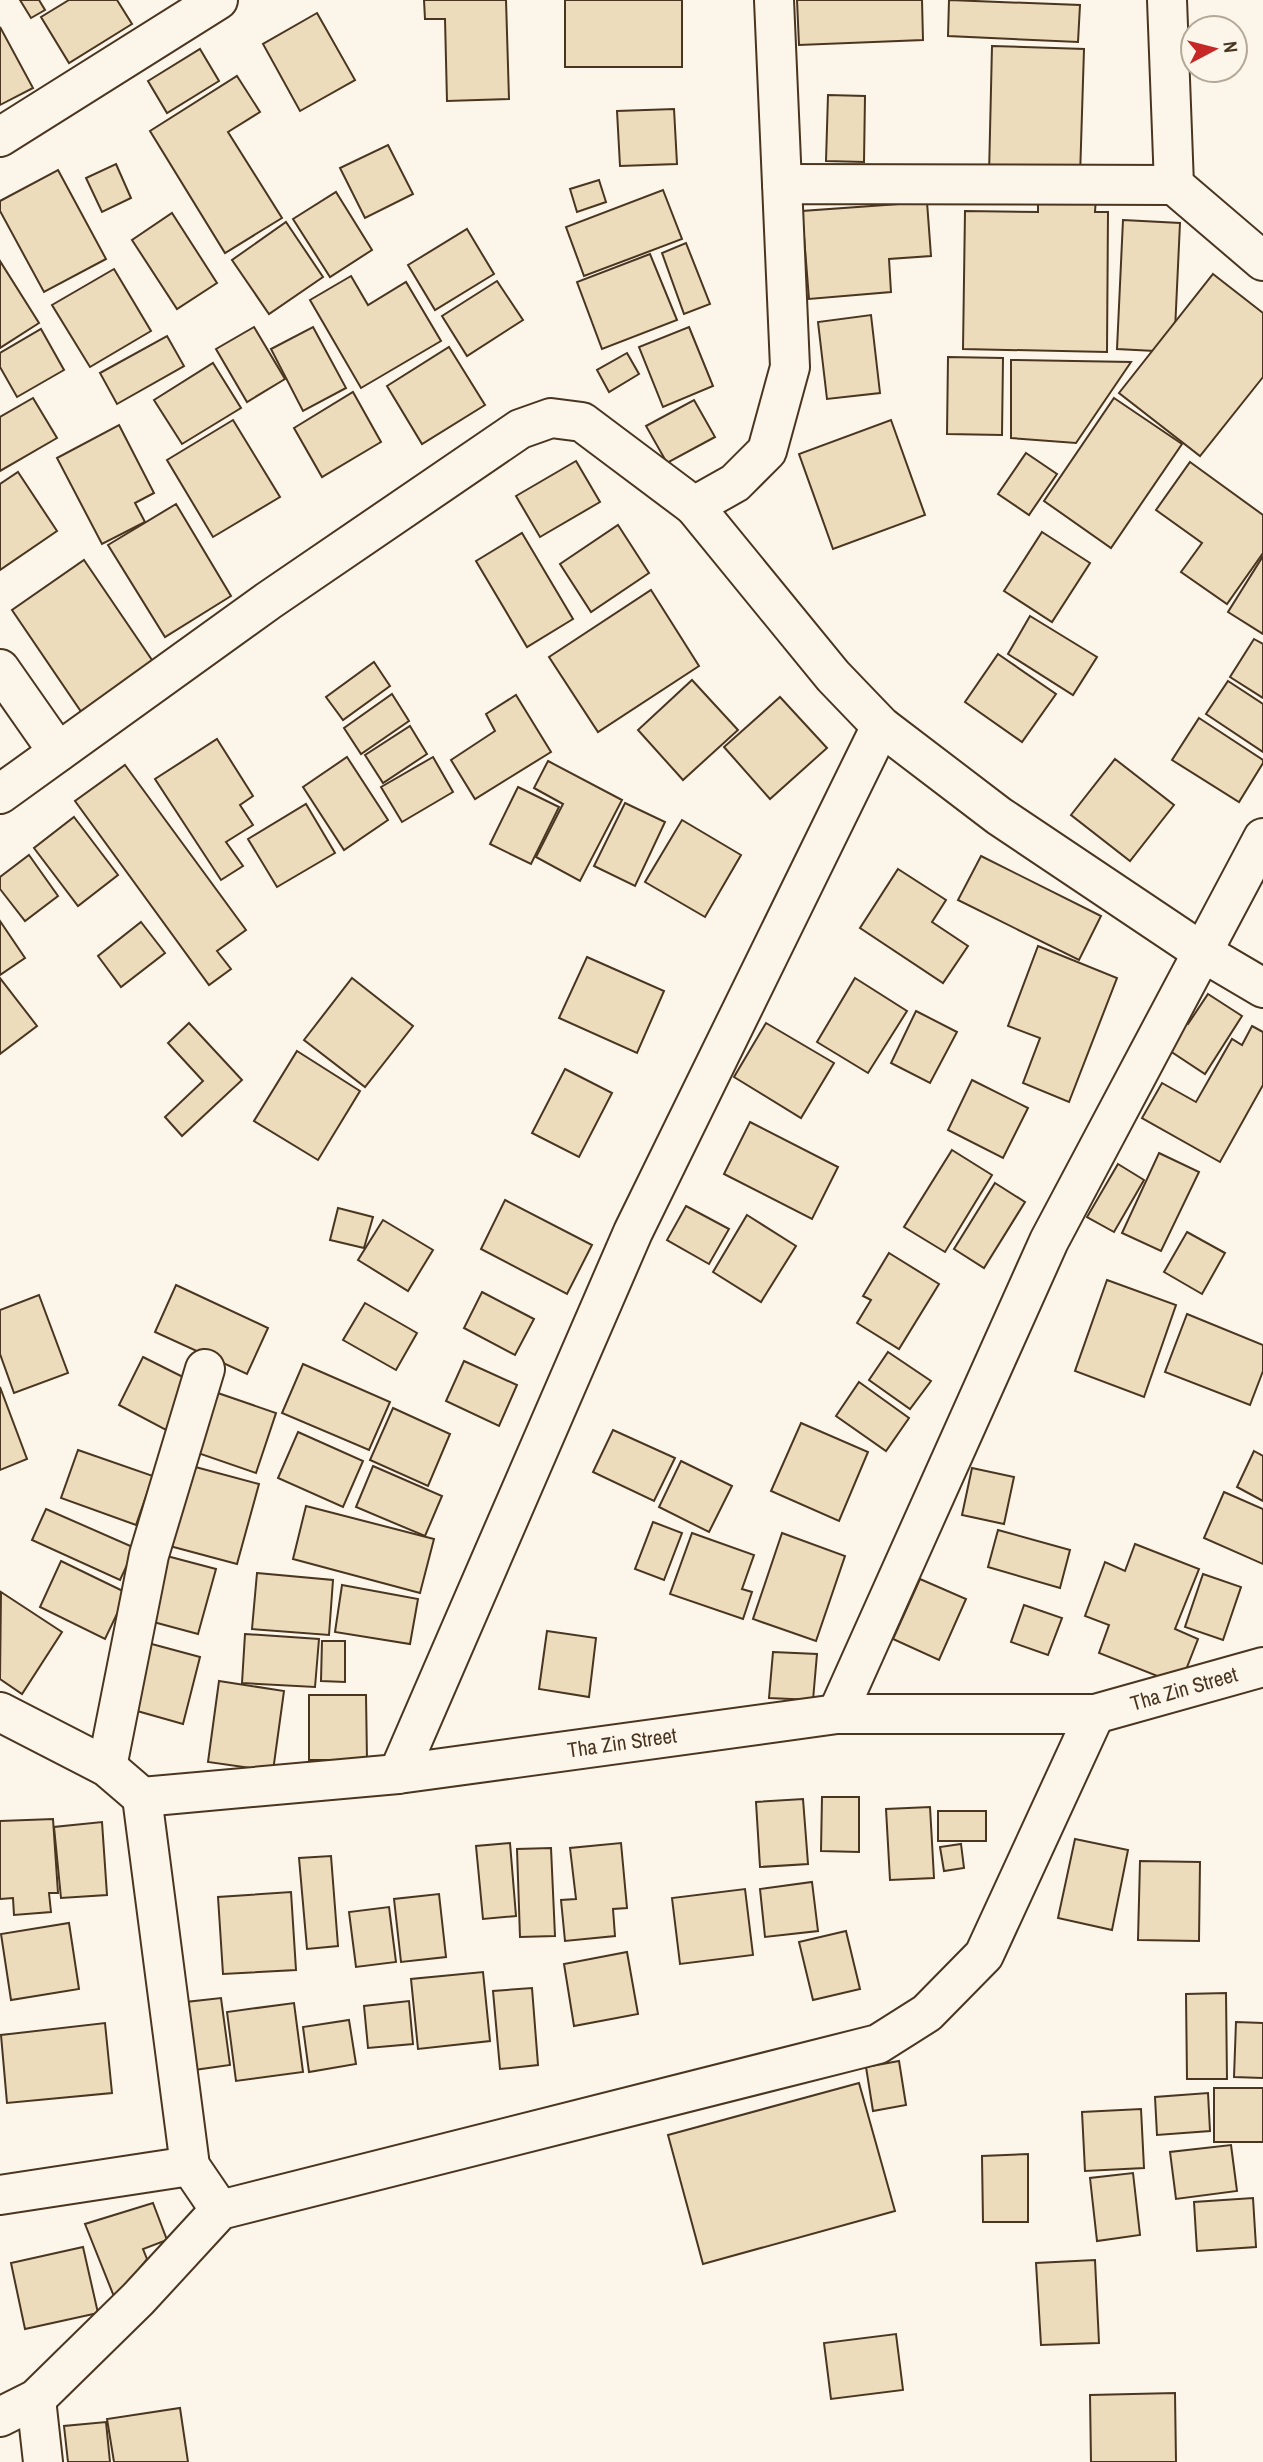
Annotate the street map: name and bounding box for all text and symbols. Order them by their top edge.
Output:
north arrow [1179,14,1249,84]
text: N [1217,40,1244,54]
street label: Tha Zin Street [1127,1659,1241,1718]
street label: Tha Zin Street [565,1720,679,1765]

